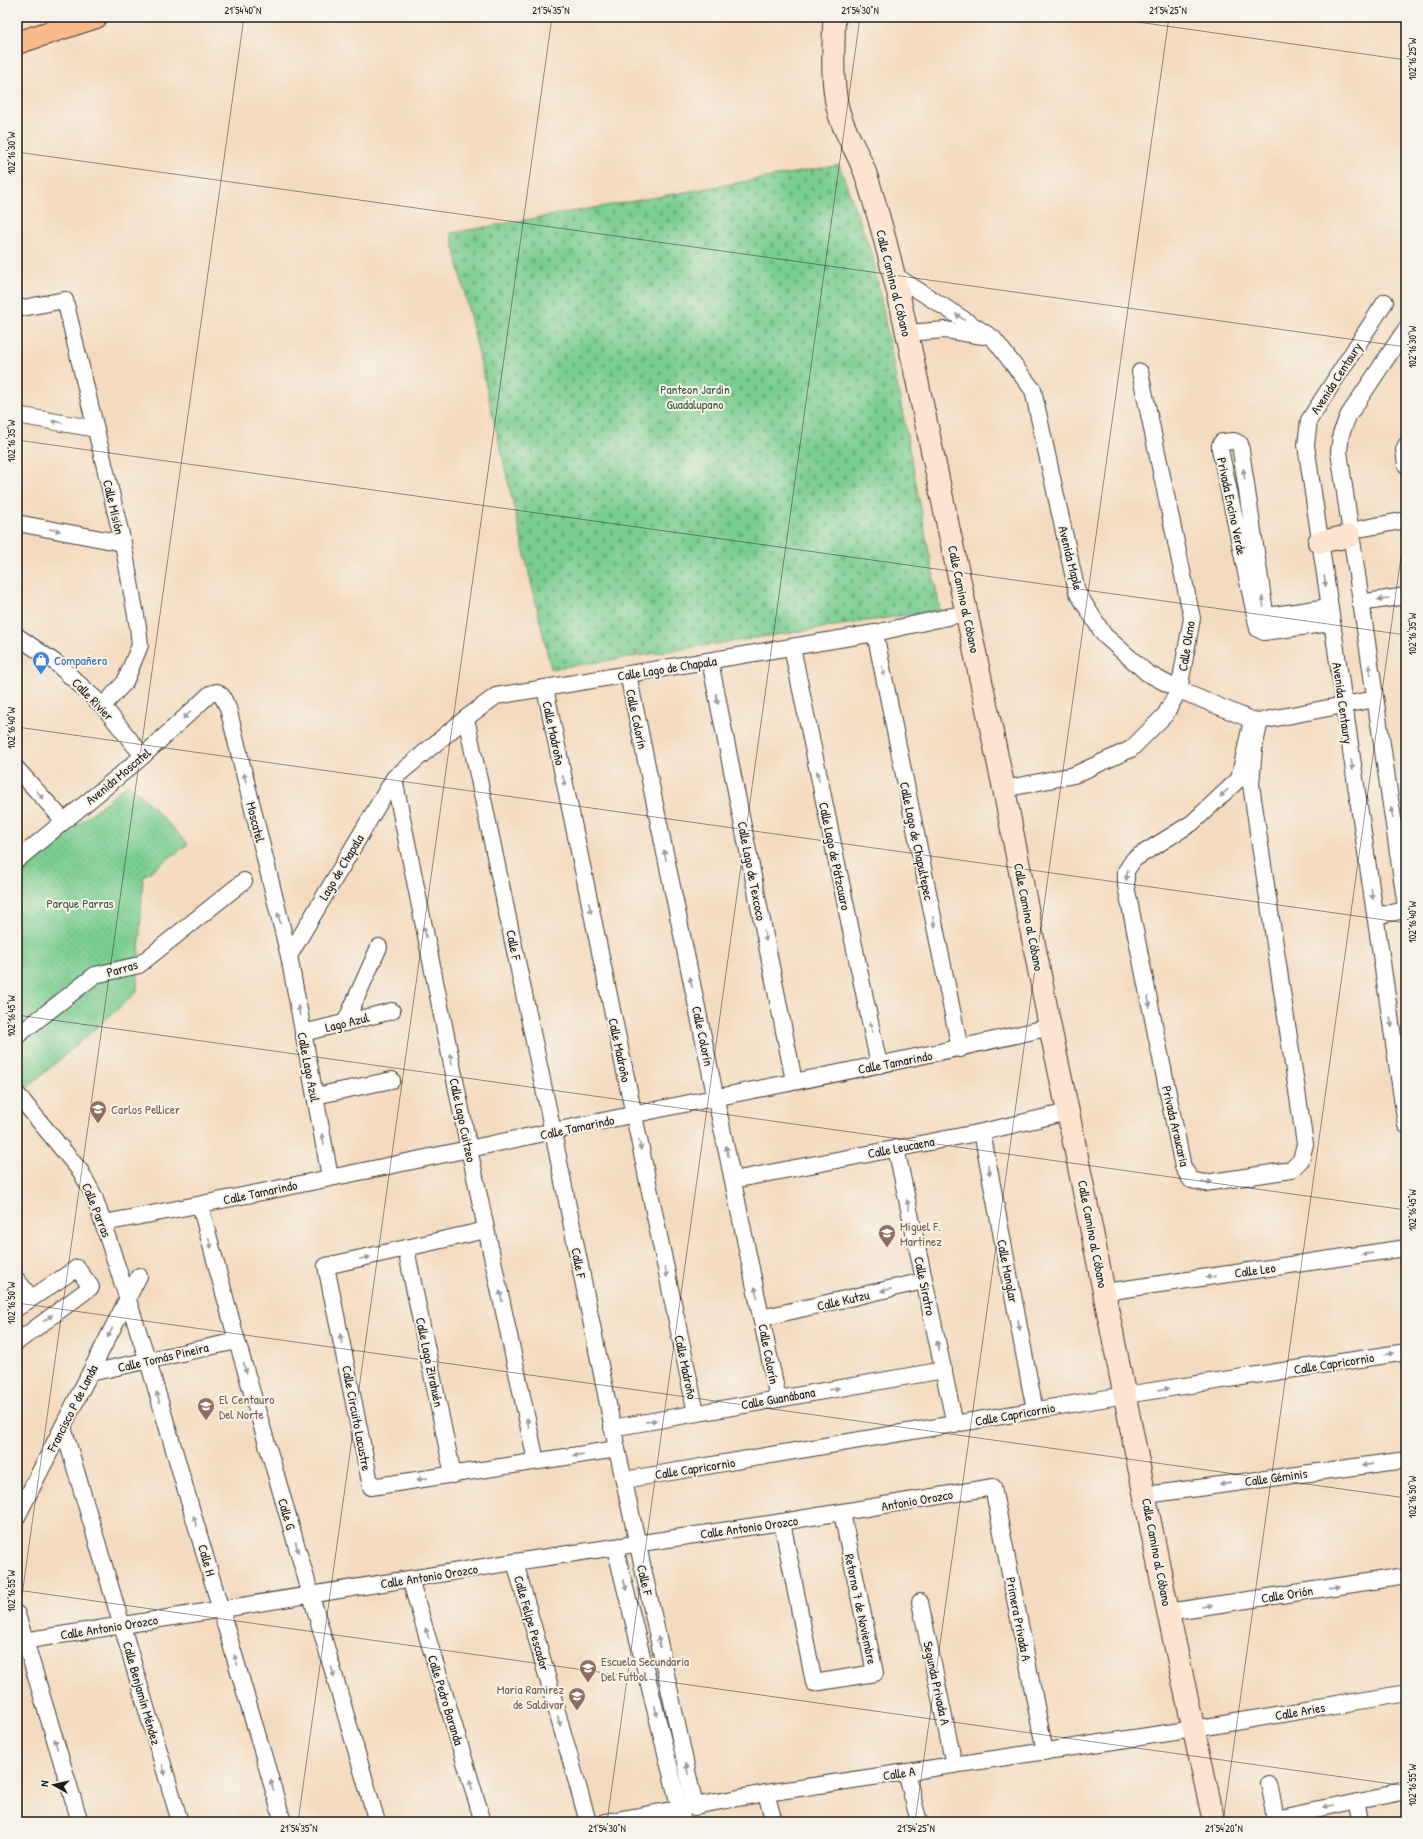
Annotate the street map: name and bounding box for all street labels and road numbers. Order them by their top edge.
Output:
street label: Calle Camino al Cóbano [872,228,916,338]
street label: Avenida Centaury [1306,338,1366,417]
street label: Privada Encino Verde [1213,456,1251,556]
street label: Calle Misión [99,478,129,536]
street label: Avenida Maple [1054,524,1088,592]
street label: Calle Camino al Cóbano [944,544,984,654]
street label: Calle Olmo [1173,620,1199,672]
street label: Calle Lago de Chapala [616,651,718,685]
street label: Avenida Centaury [1328,661,1358,745]
street label: Calle Rivier [68,674,118,724]
street label: Calle Colorín [622,687,652,751]
street label: Calle Madroño [538,699,570,767]
street label: Avenida Moscatel [82,743,155,809]
street label: Calle Lago de Chapultepec [896,780,938,902]
street label: Moscatel [242,800,270,845]
street label: Calle Lago de Pátzcuaro [815,800,855,912]
street label: Calle Lago de Texcoco [734,820,770,922]
street label: Lago de Chapala [314,831,368,903]
street label: Calle Camino al Cóbano [1010,862,1048,972]
street label: Calle F [502,928,526,963]
street label: Parras [104,955,140,981]
street label: Calle Colorín [688,1004,718,1068]
street label: Lago Azul [323,1008,371,1036]
street label: Calle Madroño [604,1016,636,1084]
street label: Calle Lago Azul [293,1031,325,1104]
street label: Calle Tamarindo [856,1046,934,1078]
street label: Calle Lago Cuitzeo [445,1076,481,1164]
street label: Privada Araucaria [1158,1084,1194,1168]
street label: Calle Tamarindo [538,1110,616,1144]
street label: Calle Leucaena [866,1132,936,1162]
street label: Calle Tamarindo [221,1175,299,1209]
street label: Calle Camino al Cóbano [1074,1179,1112,1289]
street label: Calle Parras [78,1180,116,1240]
street label: Calle Manglar [993,1238,1023,1304]
street label: Calle F [567,1246,591,1281]
street label: Calle Siratro [910,1255,940,1317]
street label: Calle Leo [1233,1258,1277,1282]
street label: Calle Kutzu [815,1285,871,1315]
street label: Calle Lago Zirahuén [412,1316,448,1409]
street label: Calle Colorín [754,1322,784,1386]
street label: Calle Madroño [670,1333,702,1401]
street label: Calle Tomás Pineira [116,1338,210,1376]
street label: Calle Capricornio [1293,1348,1375,1378]
street label: Francisco P de Landa [42,1361,102,1456]
street label: Calle Circuito Lacustre [338,1364,376,1472]
street label: Calle Guanábana [740,1383,816,1413]
street label: Calle Capricornio [974,1398,1056,1430]
street label: Calle Capricornio [654,1453,736,1483]
street label: Calle Géminis [1244,1464,1308,1490]
street label: Antonio Orozco [880,1485,954,1515]
street label: Calle G [274,1496,300,1533]
street label: Calle Camino al Cóbano [1138,1497,1176,1607]
street label: Calle Antonio Orozco [699,1511,799,1543]
street label: Calle H [194,1542,220,1578]
street label: Retorno 7 de Noviembre [841,1552,881,1666]
street label: Calle Antonio Orozco [379,1559,479,1593]
street label: Calle F [633,1563,657,1598]
street label: Calle Felipe Pescador [510,1573,554,1673]
street label: Primera Privada A [1002,1575,1036,1663]
street label: Calle Orión [1260,1581,1314,1607]
street label: Calle Antonio Orozco [59,1610,159,1644]
street label: Calle Benjamín Méndez [119,1639,166,1747]
street label: Segunda Privada A [919,1639,955,1727]
street label: Calle Pedro Baranda [424,1653,468,1747]
street label: Calle Aries [1274,1698,1326,1724]
street label: Calle A [882,1761,917,1784]

